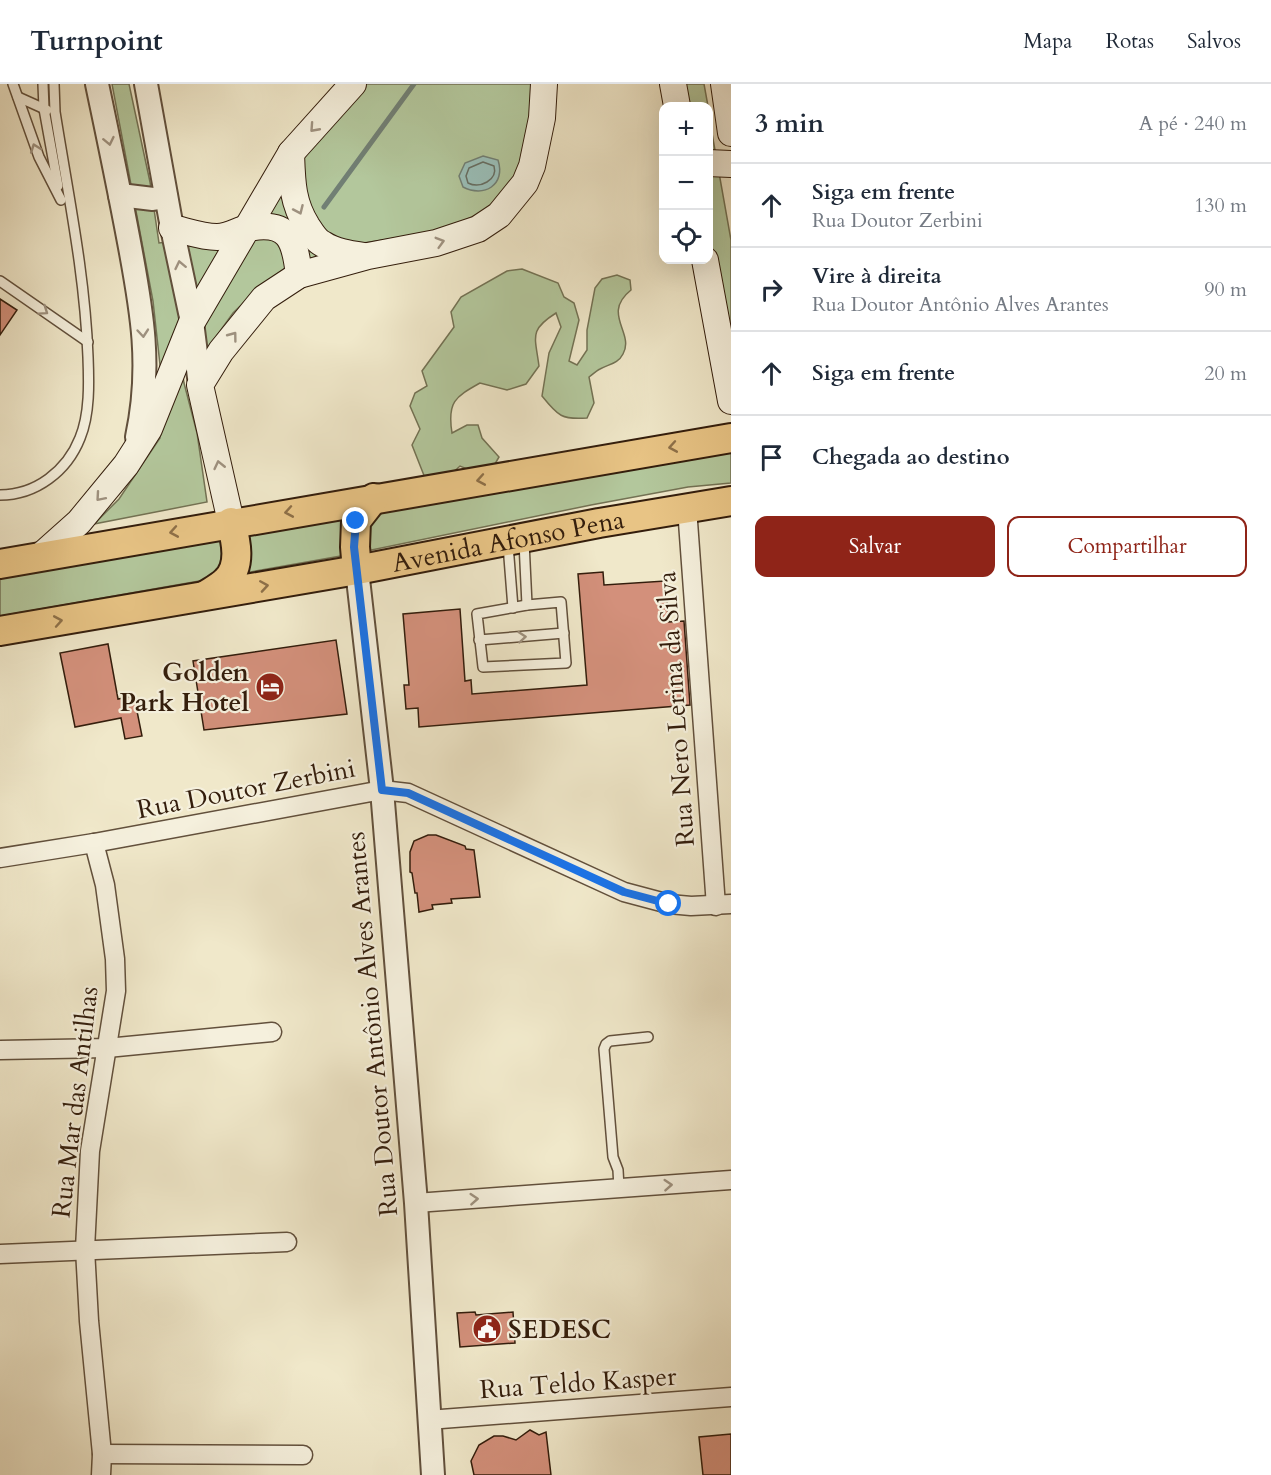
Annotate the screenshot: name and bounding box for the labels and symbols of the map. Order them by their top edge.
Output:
one-way arrow [310,121,321,131]
one-way arrow [102,136,115,146]
one-way arrow [30,143,43,154]
one-way arrow [292,204,304,215]
one-way arrow [434,237,445,249]
one-way arrow [174,260,187,270]
one-way arrow [37,304,48,315]
one-way arrow [136,329,149,338]
one-way arrow [226,332,237,343]
one-way arrow [669,441,678,453]
one-way arrow [213,461,226,471]
one-way arrow [476,473,486,485]
one-way arrow [96,490,107,501]
street label: Avenida Afonso Pena [389,502,627,580]
one-way arrow [284,506,293,518]
route end [342,507,368,533]
one-way arrow [169,526,178,538]
street label: Rua Nero Lerina da Silva [649,570,703,848]
one-way arrow [259,580,269,592]
one-way arrow [53,615,62,627]
one-way arrow [517,631,526,644]
place label: Golden Park Hotel [120,655,249,720]
hotel icon: Golden Park Hotel [254,671,286,703]
street label: Rua Doutor Zerbini [134,751,358,827]
street label: Rua Doutor Antônio Alves Arantes [338,830,406,1218]
route start [655,890,681,916]
street label: Rua Mar das Antilhas [43,984,107,1220]
one-way arrow [664,1178,673,1191]
one-way arrow [469,1193,478,1206]
place label: SEDESC [508,1312,611,1347]
public building icon: SEDESC [471,1313,503,1345]
street label: Rua Teldo Kasper [478,1359,678,1407]

